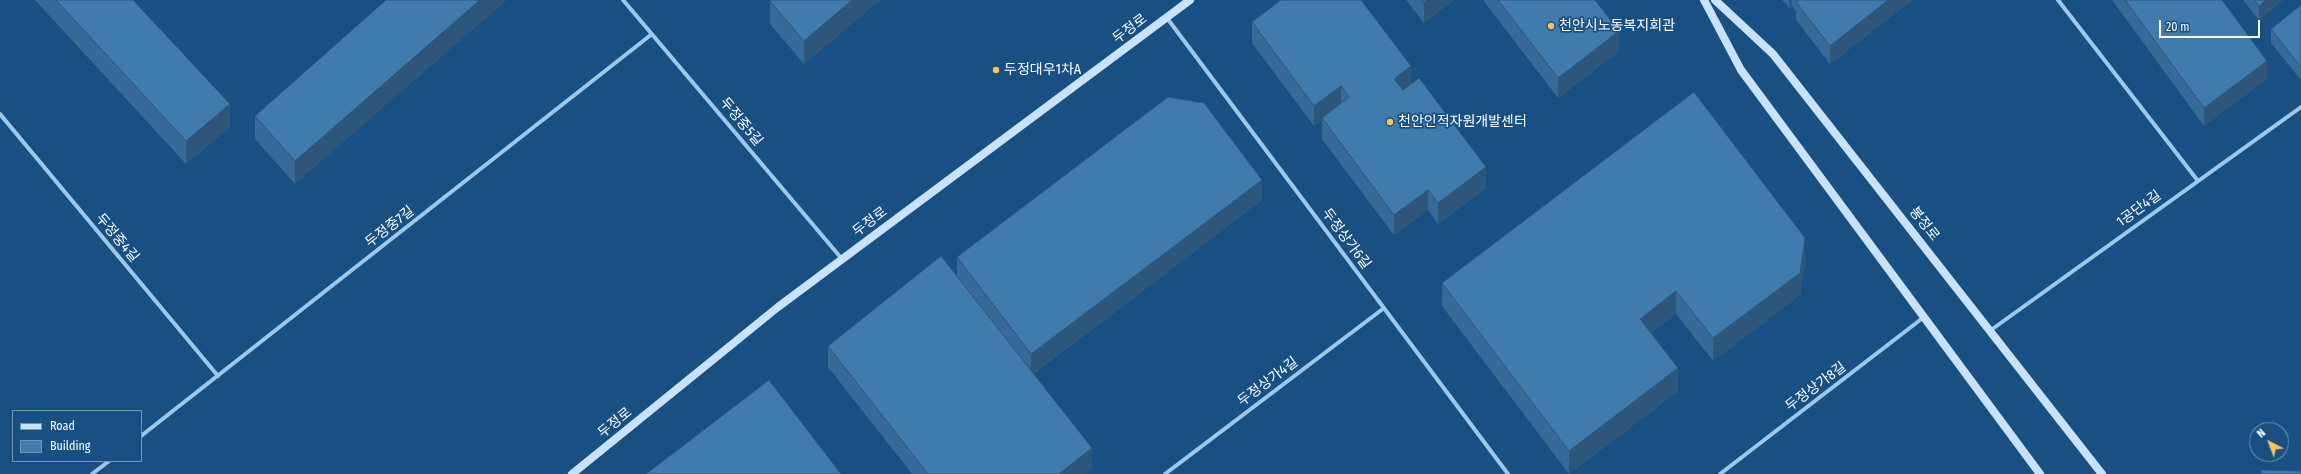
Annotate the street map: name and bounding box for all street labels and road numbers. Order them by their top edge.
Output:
street label: 두정로 [1110,11,1150,47]
street label: 두정중5길 [716,94,766,150]
street label: 1공단4길 [2113,187,2165,231]
street label: 두정중7길 [362,203,418,251]
street label: 두정로 [850,204,890,240]
street label: 봉정로 [1905,204,1943,244]
street label: 두정상가6길 [1318,205,1374,273]
street label: 두정중4길 [92,210,142,266]
street label: 두정상가4길 [1235,354,1301,410]
street label: 두정상가8길 [1782,359,1850,415]
street label: 두정로 [595,404,635,442]

